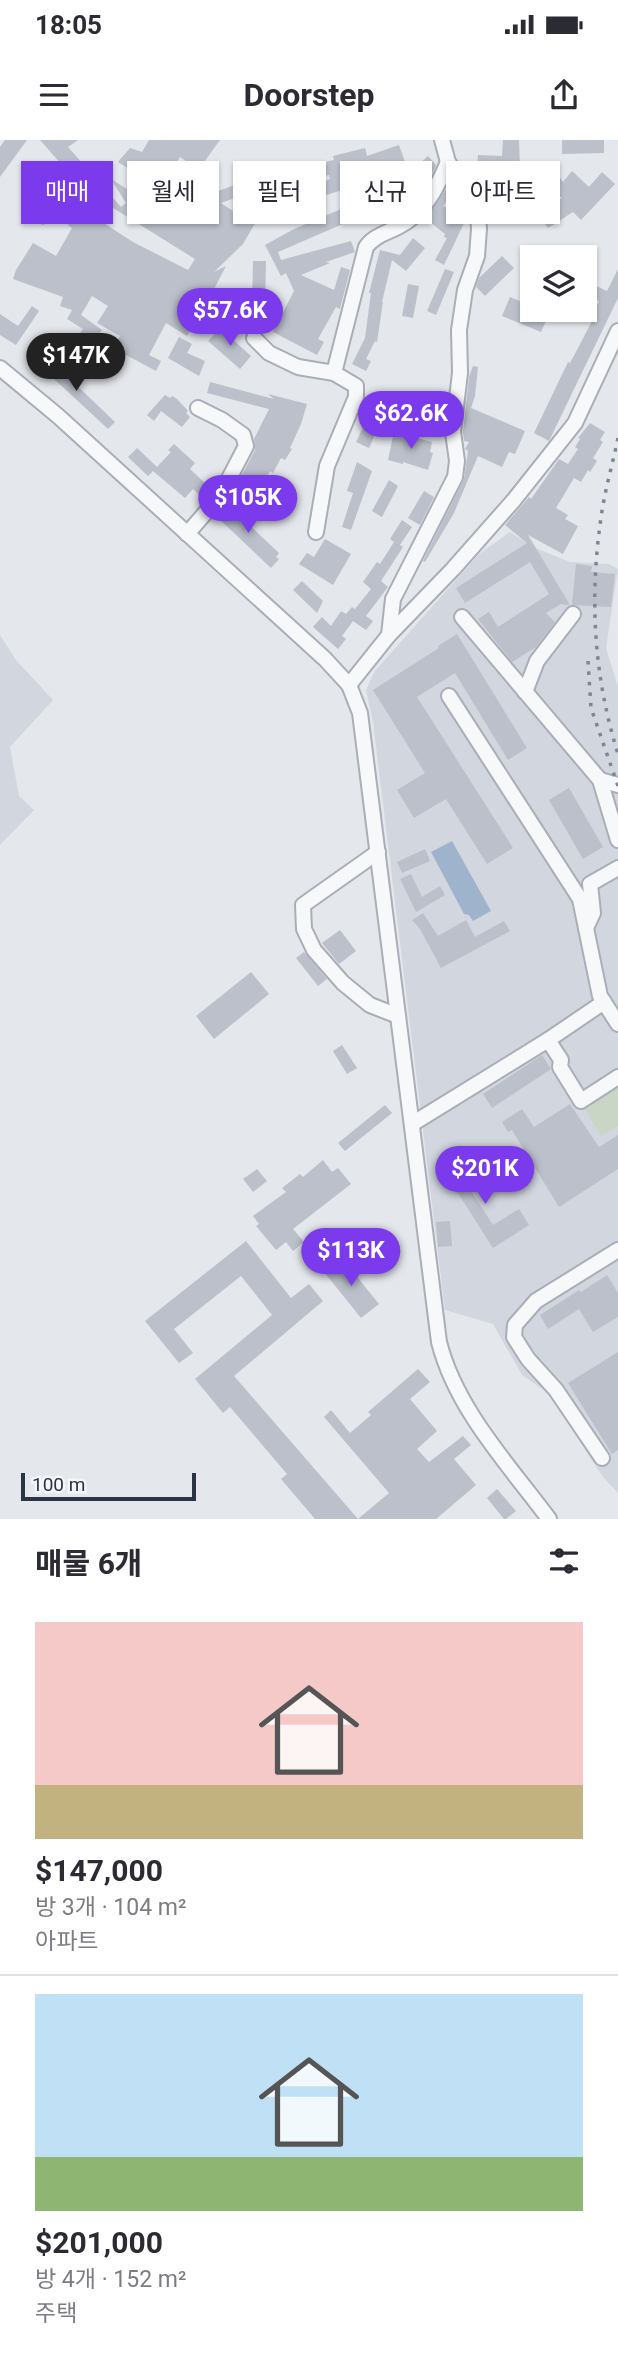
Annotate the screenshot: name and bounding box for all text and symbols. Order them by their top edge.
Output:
text: 18:05 [35,10,102,40]
icon: menu [35,76,73,114]
text: Doorstep [243,76,375,114]
icon: share [545,76,583,114]
chip: 매매 [21,161,113,224]
chip: 월세 [127,161,219,224]
chip: 필터 [233,161,326,224]
chip: 신규 [340,161,432,224]
chip: 아파트 [446,161,560,224]
map controls [520,245,597,322]
button: layers [520,245,597,322]
pin: $57.6K [173,288,287,348]
text: $57.6K [193,297,267,324]
pin: $147K [27,334,125,393]
text: $147K [42,342,110,369]
pin: $62.6K [354,392,468,451]
text: $62.6K [374,400,448,427]
pin: $105K [199,476,297,535]
text: $105K [214,484,282,511]
pin: $201K [436,1146,534,1206]
text: $201K [451,1155,519,1182]
pin: $113K [302,1228,400,1288]
text: $113K [317,1237,385,1264]
scale bar [21,1470,196,1502]
text: 100 m [32,1473,85,1496]
icon: filters [545,1542,583,1580]
text: 매물 6개 [35,1546,142,1581]
icon: home [246,1667,372,1793]
text: $147,000 [35,1853,163,1888]
text: 방 3개 · 104 m² [35,1894,186,1921]
text: 아파트 [35,1928,98,1955]
icon: home [246,2039,372,2165]
text: $201,000 [35,2225,163,2260]
text: 방 4개 · 152 m² [35,2266,186,2293]
text: 주택 [35,2300,77,2327]

